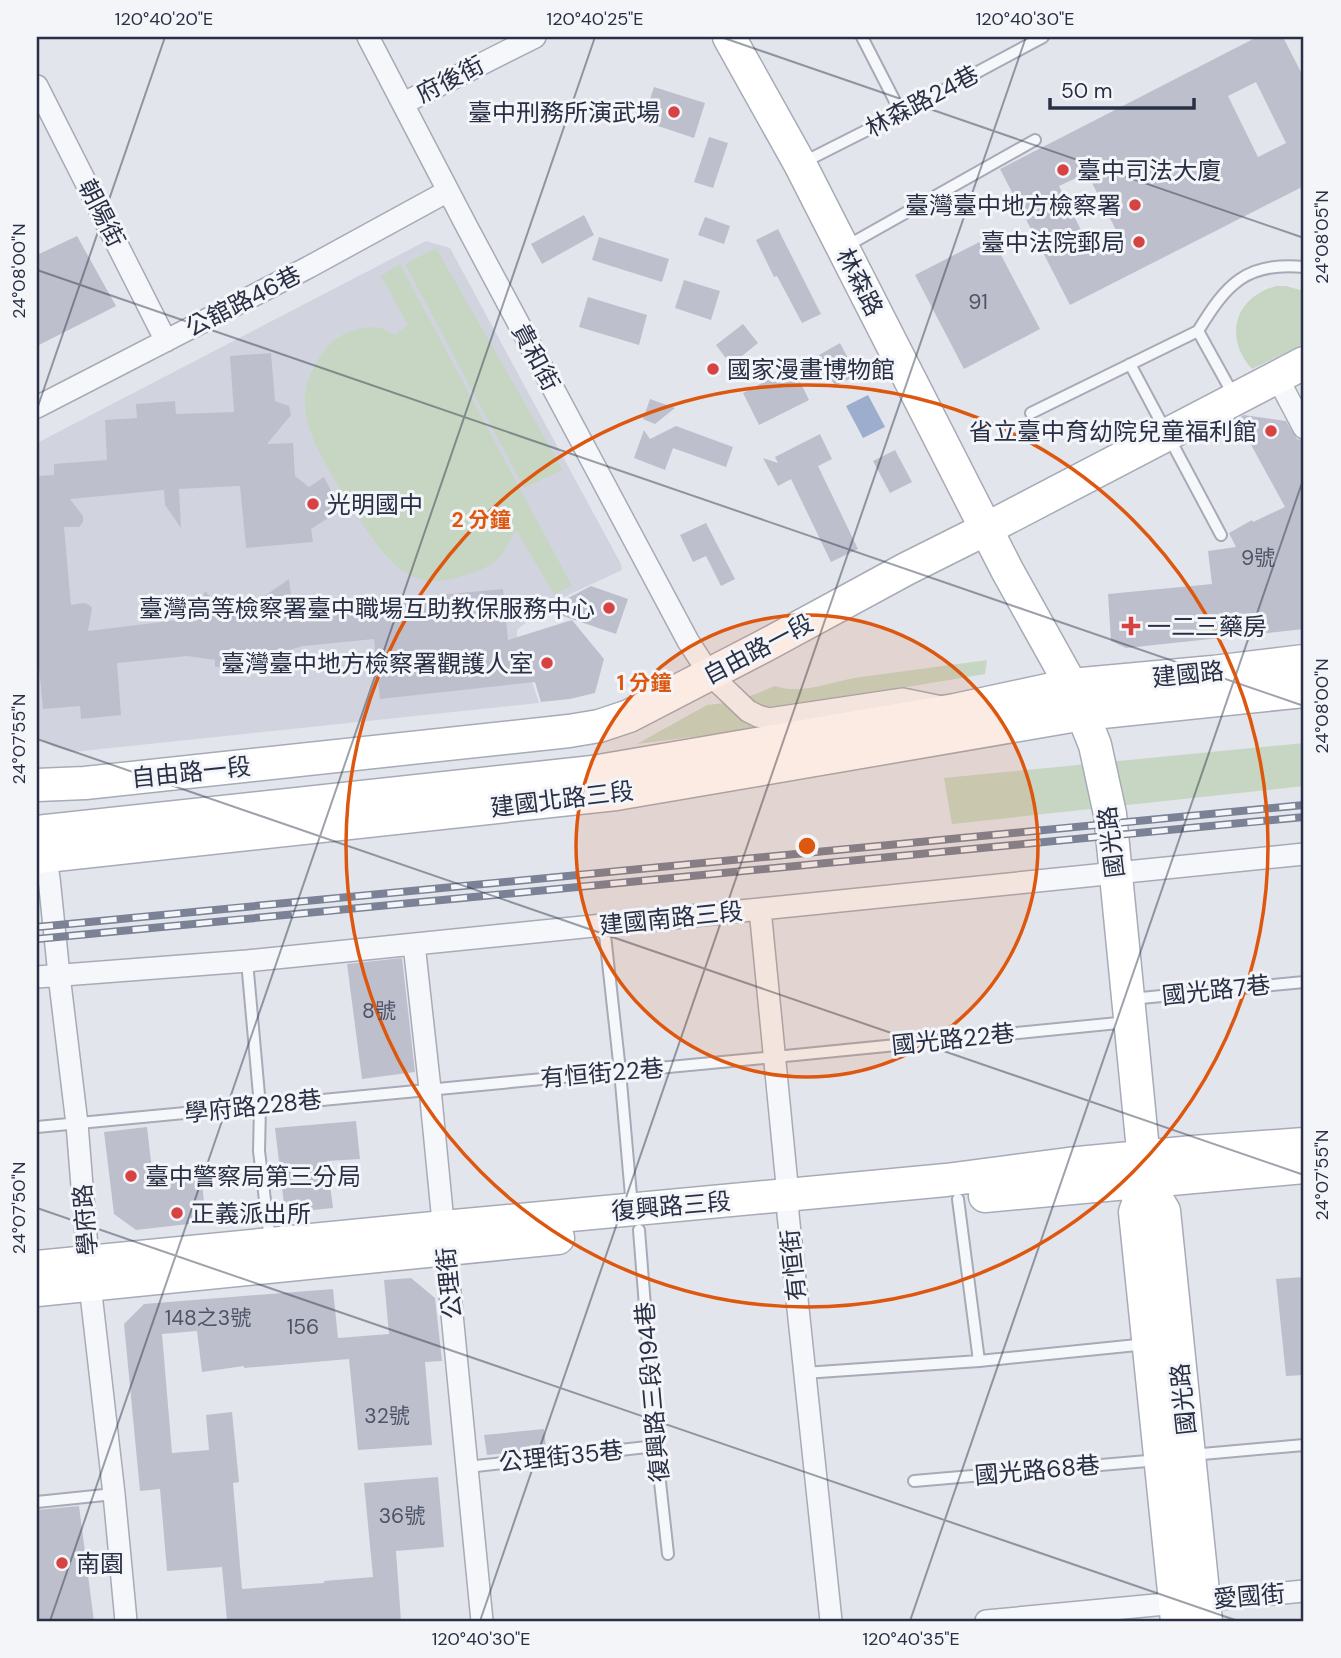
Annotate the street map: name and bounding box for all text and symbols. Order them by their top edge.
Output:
text: 120°40'20"E [115,7,213,31]
text: 120°40'25"E [547,7,643,31]
text: 120°40'30"E [976,7,1074,31]
street label: 府後街 [411,49,489,109]
street label: 林森路24巷 [860,58,984,144]
scale bar [1050,66,1194,110]
text: 50 m [1061,77,1112,105]
place label: 臺中刑務所演武場 [468,97,660,128]
marker: 臺中刑務所演武場 [666,104,682,120]
place label: 臺中司法大廈 [1077,155,1221,186]
marker: 臺中司法大廈 [1055,162,1071,178]
street label: 朝陽街 [72,174,132,252]
place label: 臺灣臺中地方檢察署 [905,190,1121,221]
text: 24°08'05"N [1310,190,1334,284]
marker: 臺灣臺中地方檢察署 [1127,197,1143,213]
text: 24°08'00"N [7,223,31,319]
place label: 臺中法院郵局 [981,227,1125,258]
marker: 臺中法院郵局 [1131,234,1147,250]
street label: 林森路 [830,243,890,321]
street label: 公舘路46巷 [180,259,306,343]
house number: 91 [968,288,988,316]
street label: 貴和街 [505,318,567,396]
place label: 國家漫畫博物館 [727,354,895,385]
marker: 國家漫畫博物館 [705,361,721,377]
place label: 省立臺中育幼院兒童福利館 [969,416,1257,447]
marker: 省立臺中育幼院兒童福利館 [1263,423,1279,439]
place label: 光明國中 [327,489,423,520]
marker: 光明國中 [305,496,321,512]
text: 2 分鐘 [451,506,511,534]
house number: 9號 [1241,544,1275,572]
place label: 臺灣高等檢察署臺中職場互助教保服務中心 [139,593,595,624]
marker: 臺灣高等檢察署臺中職場互助教保服務中心 [601,600,617,616]
street label: 自由路一段 [698,607,818,691]
place label: 一二三藥房 [1147,611,1267,642]
marker: 一二三藥房 [1121,616,1141,636]
place label: 臺灣臺中地方檢察署觀護人室 [221,648,533,679]
marker: 臺灣臺中地方檢察署觀護人室 [539,655,555,671]
street label: 建國路 [1151,655,1225,693]
text: 24°08'00"N [1310,658,1334,754]
text: 1 分鐘 [617,669,671,697]
text: 24°07'55"N [7,693,31,785]
street label: 自由路一段 [130,750,252,794]
street label: 建國北路三段 [489,775,635,823]
street label: 國光路 [1091,804,1131,880]
centre of rings [795,834,819,858]
street label: 建國南路三段 [598,895,744,941]
street label: 國光路7巷 [1160,969,1272,1011]
house number: 8號 [362,997,396,1025]
street label: 國光路22巷 [890,1017,1016,1061]
street label: 有恒街22巷 [539,1052,665,1094]
street label: 學府路228巷 [183,1083,323,1129]
text: 24°07'55"N [1310,1129,1334,1221]
place label: 臺中警察局第三分局 [145,1161,361,1192]
text: 24°07'50"N [7,1162,31,1254]
marker: 臺中警察局第三分局 [123,1168,139,1184]
street label: 學府路 [66,1183,104,1257]
street label: 復興路三段 [610,1185,732,1227]
place label: 正義派出所 [191,1198,311,1229]
marker: 正義派出所 [169,1205,185,1221]
street label: 有恒街 [774,1228,812,1302]
street label: 公理街 [430,1246,468,1320]
street label: 復興路三段194巷 [629,1300,675,1484]
house number: 148之3號 [165,1304,251,1332]
house number: 156 [287,1313,319,1341]
street label: 國光路 [1164,1362,1202,1436]
house number: 32號 [364,1402,410,1430]
street label: 公理街35巷 [497,1434,625,1478]
street label: 國光路68巷 [973,1449,1101,1491]
house number: 36號 [379,1502,425,1530]
place label: 南園 [76,1548,124,1579]
marker: 南園 [54,1555,70,1571]
street label: 愛國街 [1212,1577,1286,1615]
text: 120°40'30"E [432,1627,530,1651]
text: 120°40'35"E [862,1627,960,1651]

